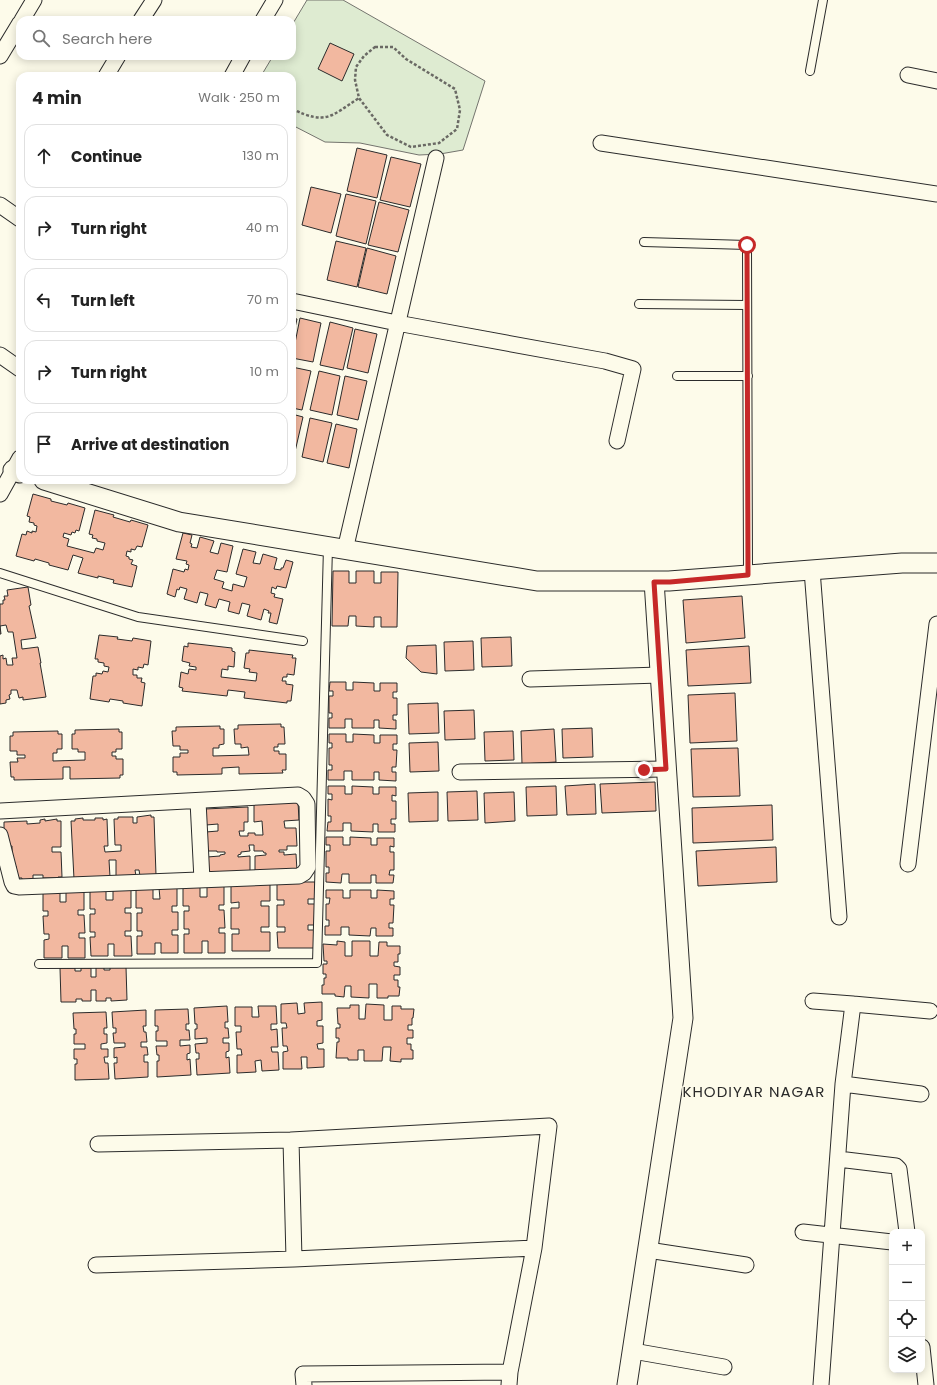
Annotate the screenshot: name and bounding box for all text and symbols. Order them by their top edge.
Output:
search box [16,16,296,60]
icon: search [30,27,52,49]
text: Search here [62,28,152,49]
text: 4 min [32,86,82,110]
text: Walk · 250 m [198,88,280,107]
icon: ahead [33,145,55,167]
text: Continue [71,146,142,167]
text: 130 m [242,146,279,165]
icon: right [33,217,55,239]
text: Turn right [71,218,147,239]
text: 40 m [246,218,279,237]
route start [738,236,756,254]
icon: left [33,289,55,311]
text: Turn left [71,290,135,311]
text: 70 m [247,290,279,309]
icon: right [33,361,55,383]
text: Turn right [71,362,147,383]
text: 10 m [250,362,279,381]
icon: arrive [33,433,55,455]
text: Arrive at destination [71,434,229,455]
route end [635,761,653,779]
district label: KHODIYAR NAGAR [682,1081,826,1102]
map controls [889,1229,925,1373]
button: + [889,1229,925,1265]
button: − [889,1265,925,1301]
button: locate [889,1301,925,1337]
button: layers [889,1337,925,1373]

